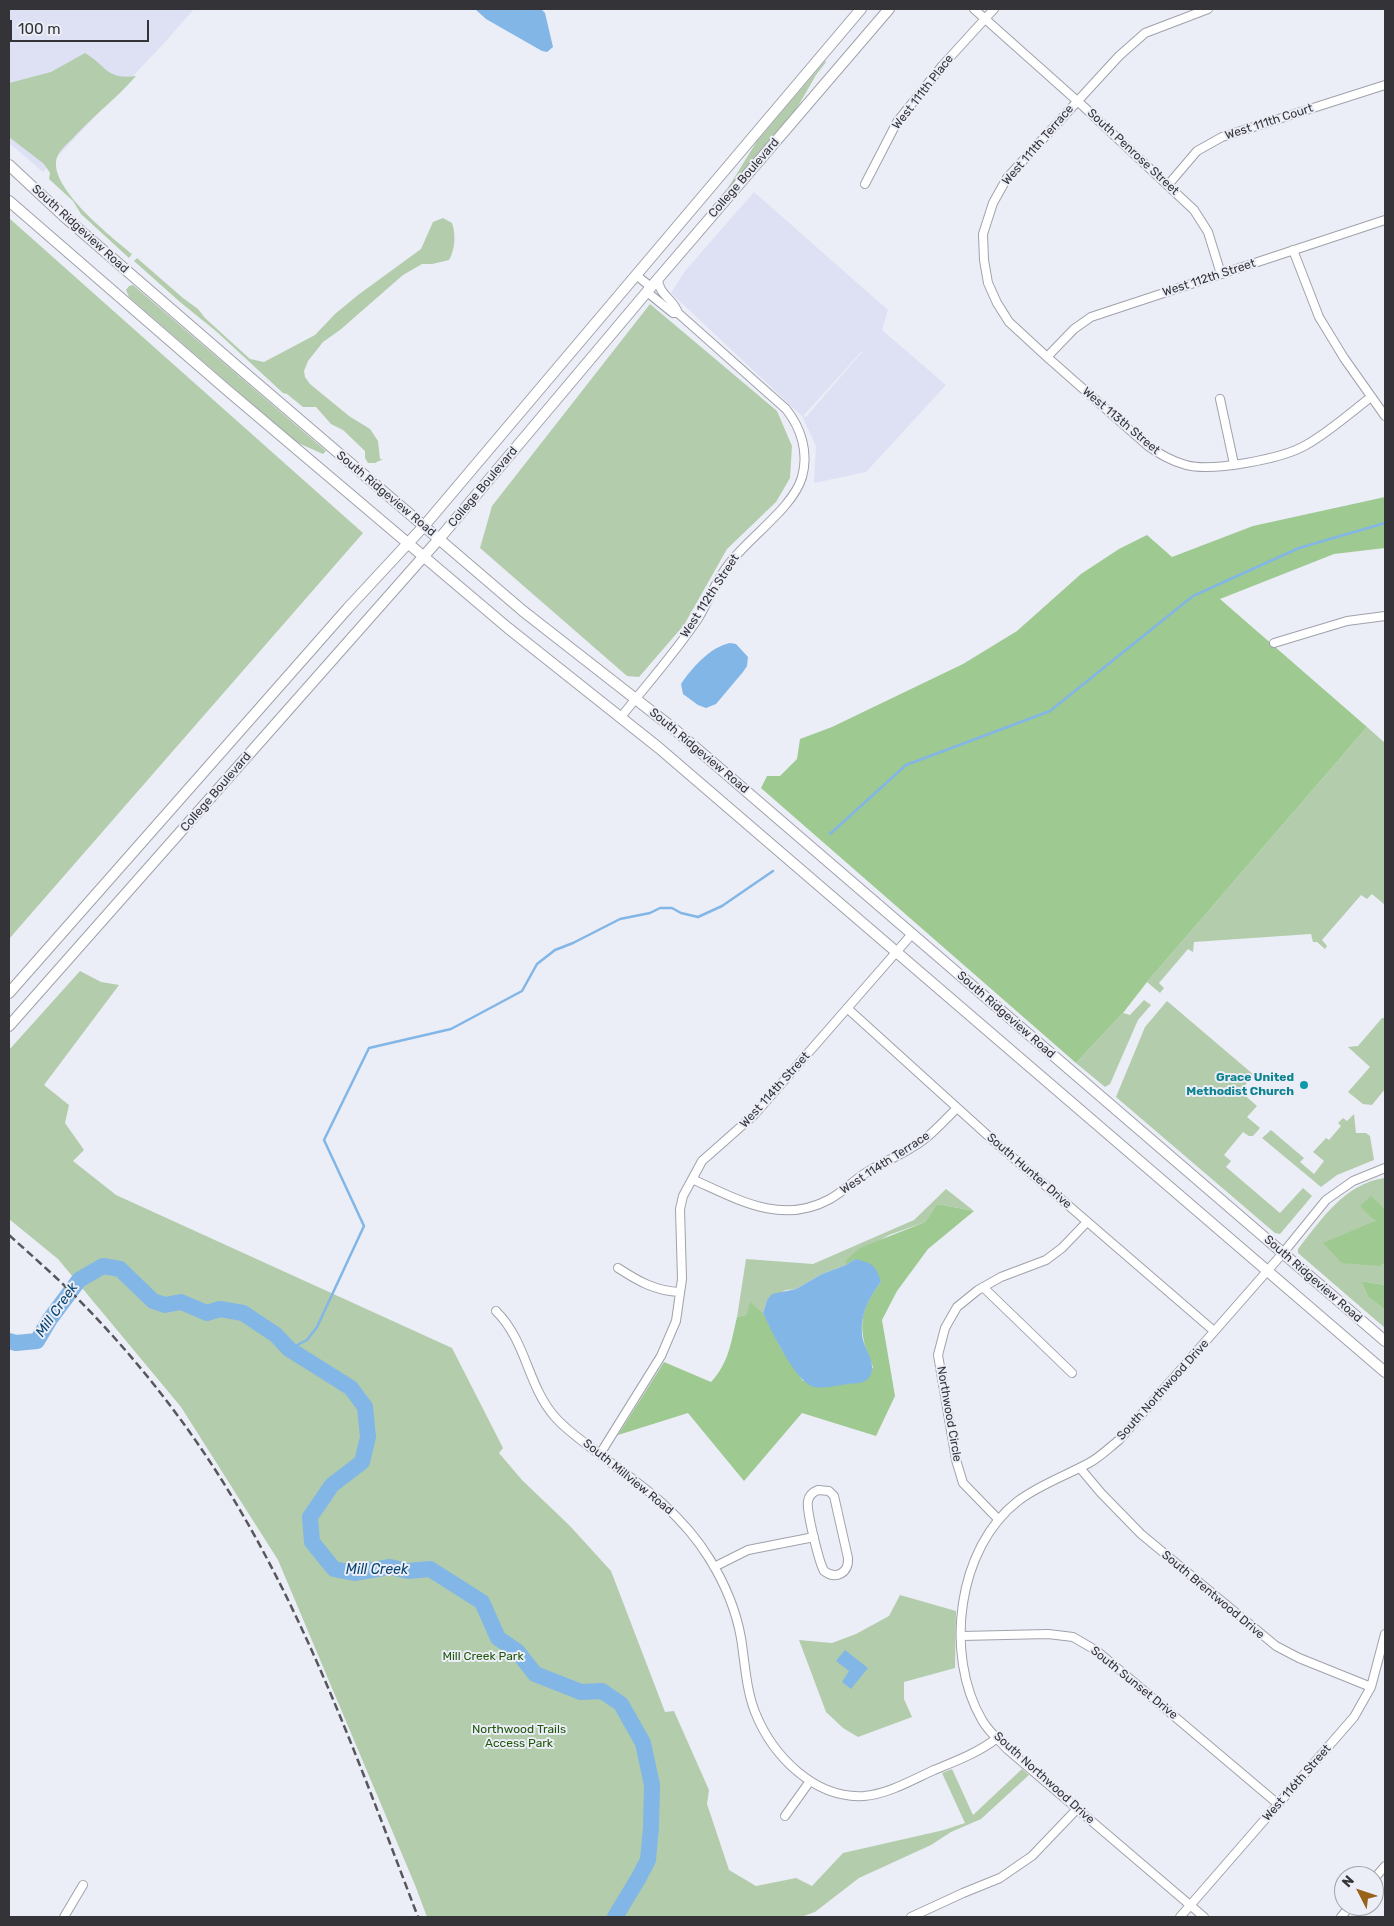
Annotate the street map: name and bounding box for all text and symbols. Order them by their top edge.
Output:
scale bar [12,10,151,42]
text: 100 m [18,20,60,38]
street label: West 111th Place [889,52,957,132]
street label: West 111th Court [1223,101,1315,143]
street label: West 111th Terrace [999,102,1077,188]
street label: South Penrose Street [1084,106,1182,198]
street label: College Boulevard [706,135,782,221]
street label: South Ridgeview Road [29,182,131,276]
street label: West 112th Street [1161,256,1257,300]
street label: West 113th Street [1079,384,1163,458]
street label: College Boulevard [445,444,521,530]
street label: South Ridgeview Road [333,448,439,540]
street label: West 112th Street [678,551,742,641]
street label: South Ridgeview Road [646,705,752,797]
street label: College Boulevard [178,749,254,835]
street label: South Ridgeview Road [954,968,1058,1062]
street label: West 114th Street [737,1049,813,1131]
place label: Grace United Methodist Church [1186,1071,1294,1099]
marker: Grace United Methodist Church [1298,1079,1310,1091]
street label: West 114th Terrace [837,1129,933,1197]
street label: South Hunter Drive [984,1130,1074,1212]
street label: South Ridgeview Road [1261,1232,1365,1326]
water label: Mill Creek [32,1280,82,1340]
street label: South Northwood Drive [1114,1337,1212,1443]
street label: Northwood Circle [934,1365,964,1463]
street label: South Millview Road [580,1436,676,1518]
street label: South Brentwood Drive [1159,1548,1267,1642]
water label: Mill Creek [346,1562,408,1578]
street label: South Sunset Drive [1088,1643,1180,1723]
park label: Mill Creek Park [442,1650,524,1664]
park label: Northwood Trails Access Park [472,1723,566,1751]
street label: South Northwood Drive [991,1729,1097,1827]
street label: West 116th Street [1260,1742,1334,1824]
north arrow [1334,1866,1384,1916]
text: N [1338,1872,1358,1891]

